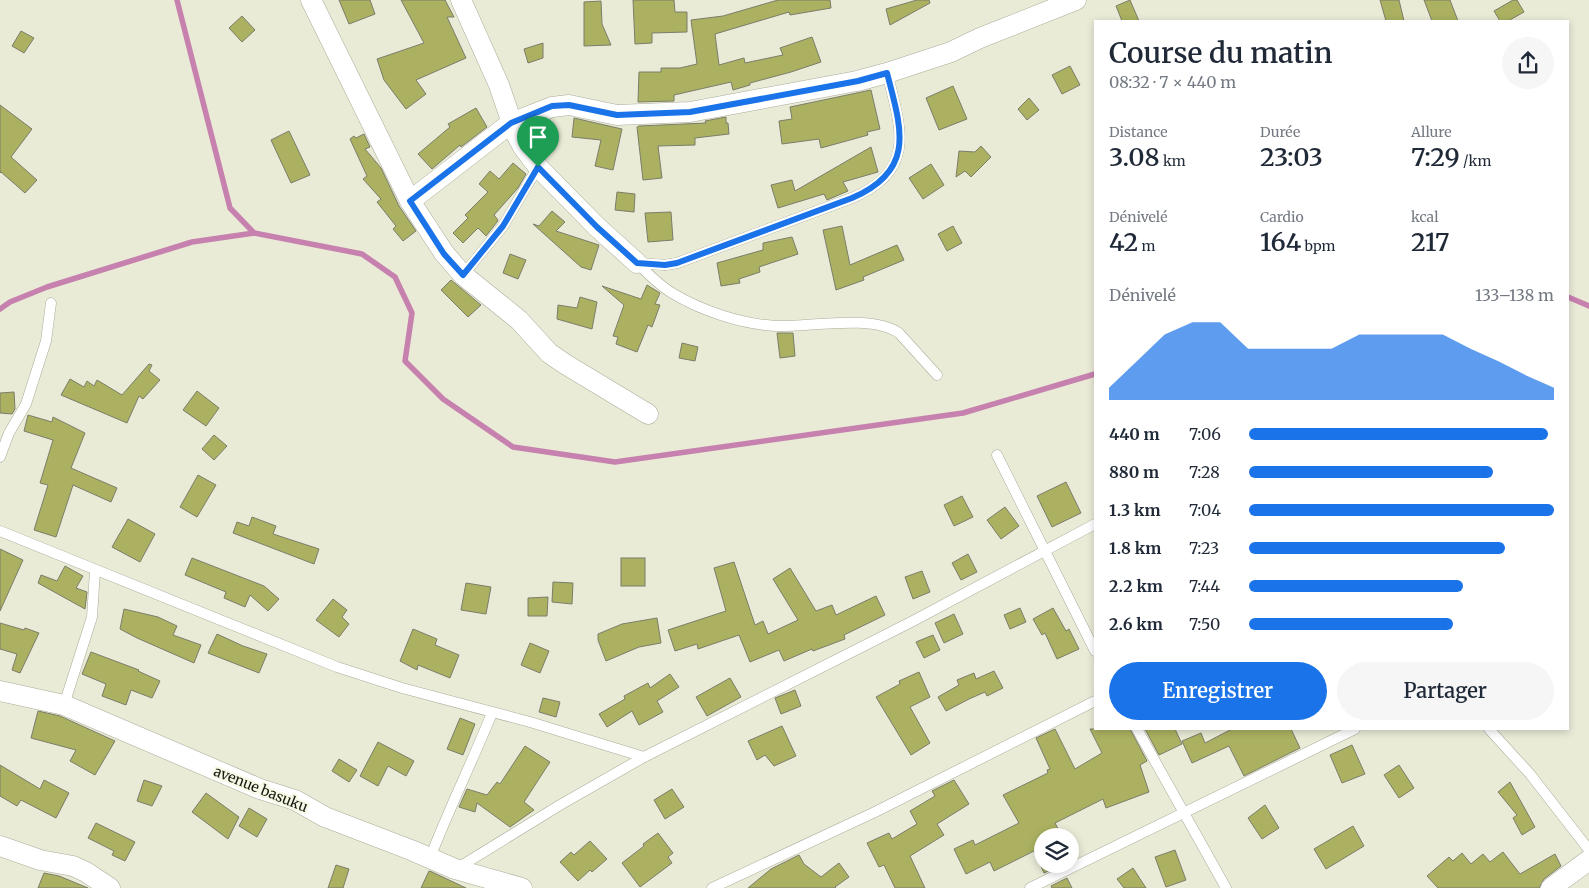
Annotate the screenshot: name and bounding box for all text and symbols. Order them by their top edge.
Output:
text: Course du matin [1109,35,1332,71]
button: share [1502,37,1554,89]
text: 08:32 · 7 × 440 m [1109,72,1236,92]
pin [517,116,559,167]
icon: arrive [524,123,552,151]
text: Distance [1109,123,1168,141]
text: Durée [1260,123,1300,141]
text: Allure [1411,123,1452,141]
text: 3.08 [1109,141,1160,173]
text: 23:03 [1260,141,1323,173]
text: 7:29 [1411,141,1460,173]
text: km [1160,152,1186,170]
text: /km [1460,152,1491,170]
text: Dénivelé [1109,208,1167,226]
text: Cardio [1260,208,1304,226]
text: kcal [1411,208,1439,226]
text: 42 [1109,226,1138,258]
text: 164 [1260,226,1301,258]
text: 217 [1411,226,1450,258]
text: m [1138,237,1155,255]
text: bpm [1301,237,1335,255]
text: Dénivelé [1109,285,1176,305]
text: 133–138 m [1475,285,1554,305]
text: 440 m [1109,424,1160,444]
text: 7:06 [1189,424,1221,444]
text: 880 m [1109,462,1159,482]
text: 7:28 [1189,462,1220,482]
text: 1.3 km [1109,500,1161,520]
text: 7:04 [1189,500,1221,520]
text: 1.8 km [1109,538,1161,558]
text: 7:23 [1189,538,1219,558]
text: 2.2 km [1109,576,1163,596]
text: 7:44 [1189,576,1220,596]
text: 2.6 km [1109,614,1163,634]
text: 7:50 [1189,614,1220,634]
button: Enregistrer [1109,662,1327,720]
button: Partager [1337,662,1554,720]
street label: avenue basuku [211,762,311,816]
map controls [1034,828,1079,873]
button: layers [1034,828,1079,873]

